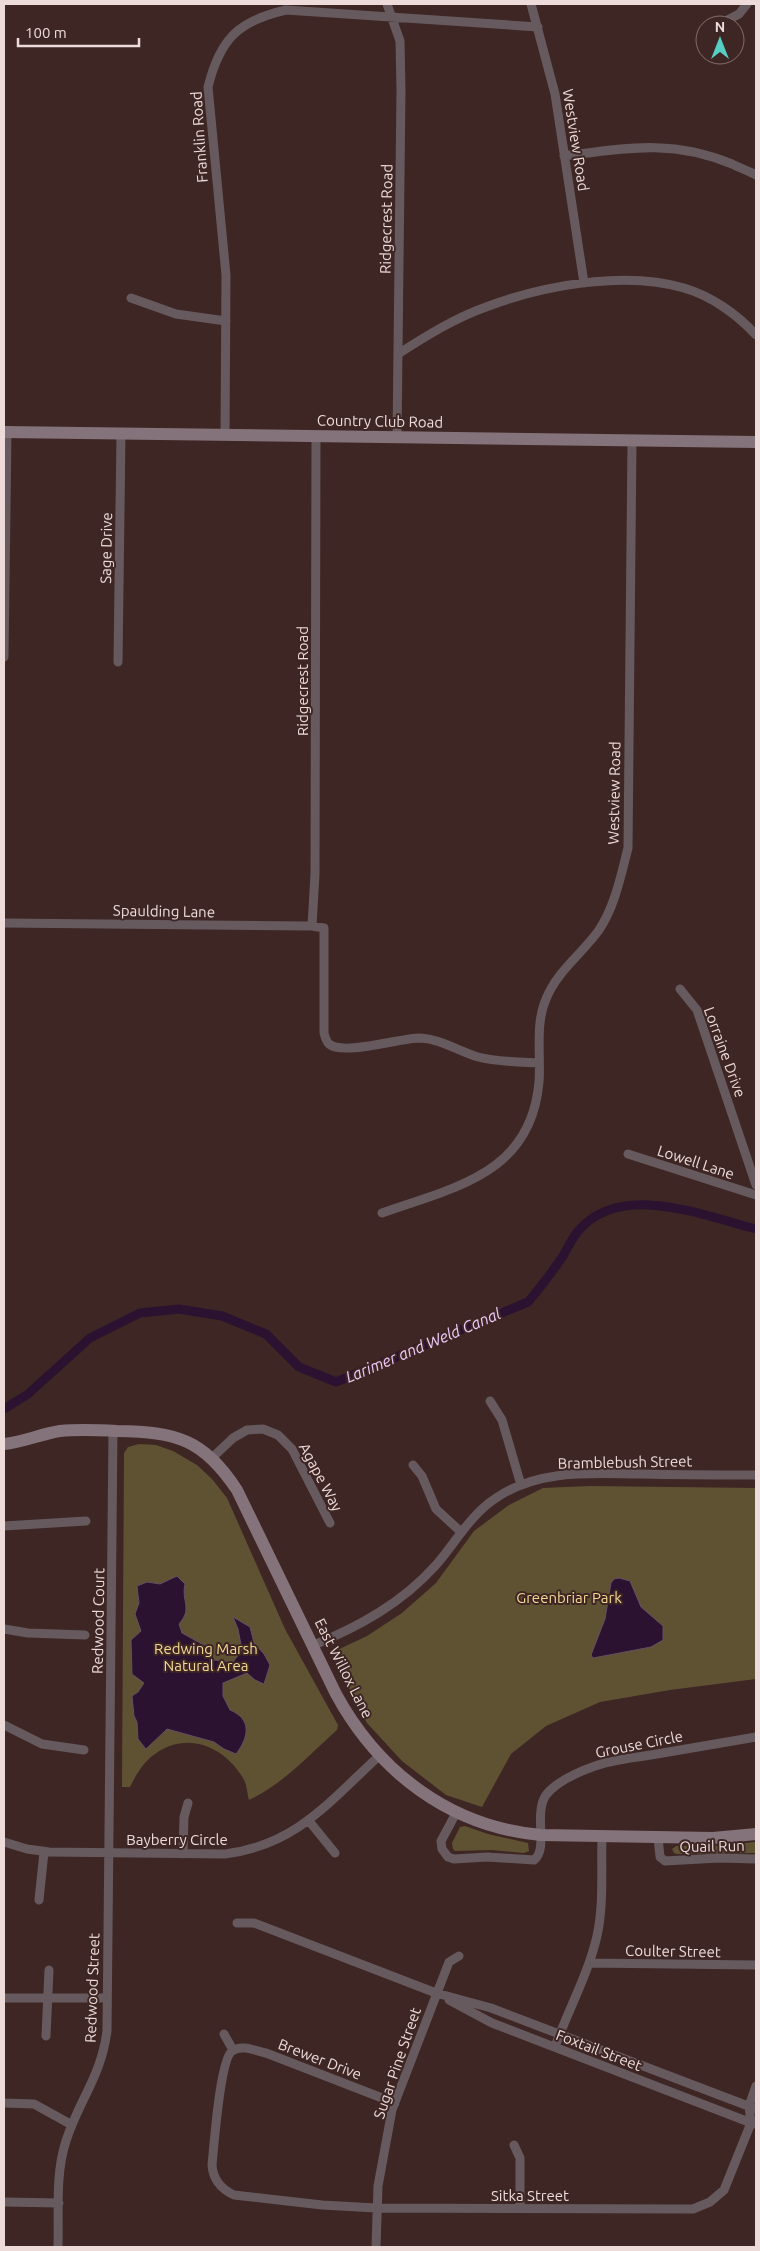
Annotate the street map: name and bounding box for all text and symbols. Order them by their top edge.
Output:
scale bar [18,15,139,47]
north arrow [695,15,745,65]
text: N [715,19,725,35]
text: 100 m [25,24,67,41]
street label: Westview Road [560,88,592,192]
street label: Franklin Road [187,91,211,183]
street label: Ridgecrest Road [377,164,395,274]
street label: Country Club Road [317,411,443,431]
street label: Sage Drive [97,512,115,584]
street label: Ridgecrest Road [294,626,311,736]
street label: Westview Road [605,741,623,845]
street label: Spaulding Lane [113,902,215,920]
street label: Lorraine Drive [701,1005,749,1099]
street label: Lowell Lane [655,1142,737,1182]
water label: Larimer and Weld Canal [343,1304,504,1386]
street label: Agape Way [296,1440,346,1514]
street label: Bramblebush Street [558,1452,693,1472]
street label: Redwood Court [89,1568,107,1674]
park label: Greenbriar Park [516,1589,622,1606]
street label: East Willox Lane [312,1615,376,1721]
park label: Redwing Marsh Natural Area [154,1640,258,1674]
street label: Grouse Circle [594,1727,684,1761]
street label: Bayberry Circle [126,1831,228,1848]
street label: Quail Run [679,1837,745,1855]
street label: Redwood Street [82,1933,102,2043]
street label: Coulter Street [625,1942,721,1960]
street label: Sugar Pine Street [370,2005,424,2121]
street label: Foxtail Street [554,2026,644,2074]
street label: Brewer Drive [276,2035,364,2083]
street label: Sitka Street [491,2187,569,2204]

